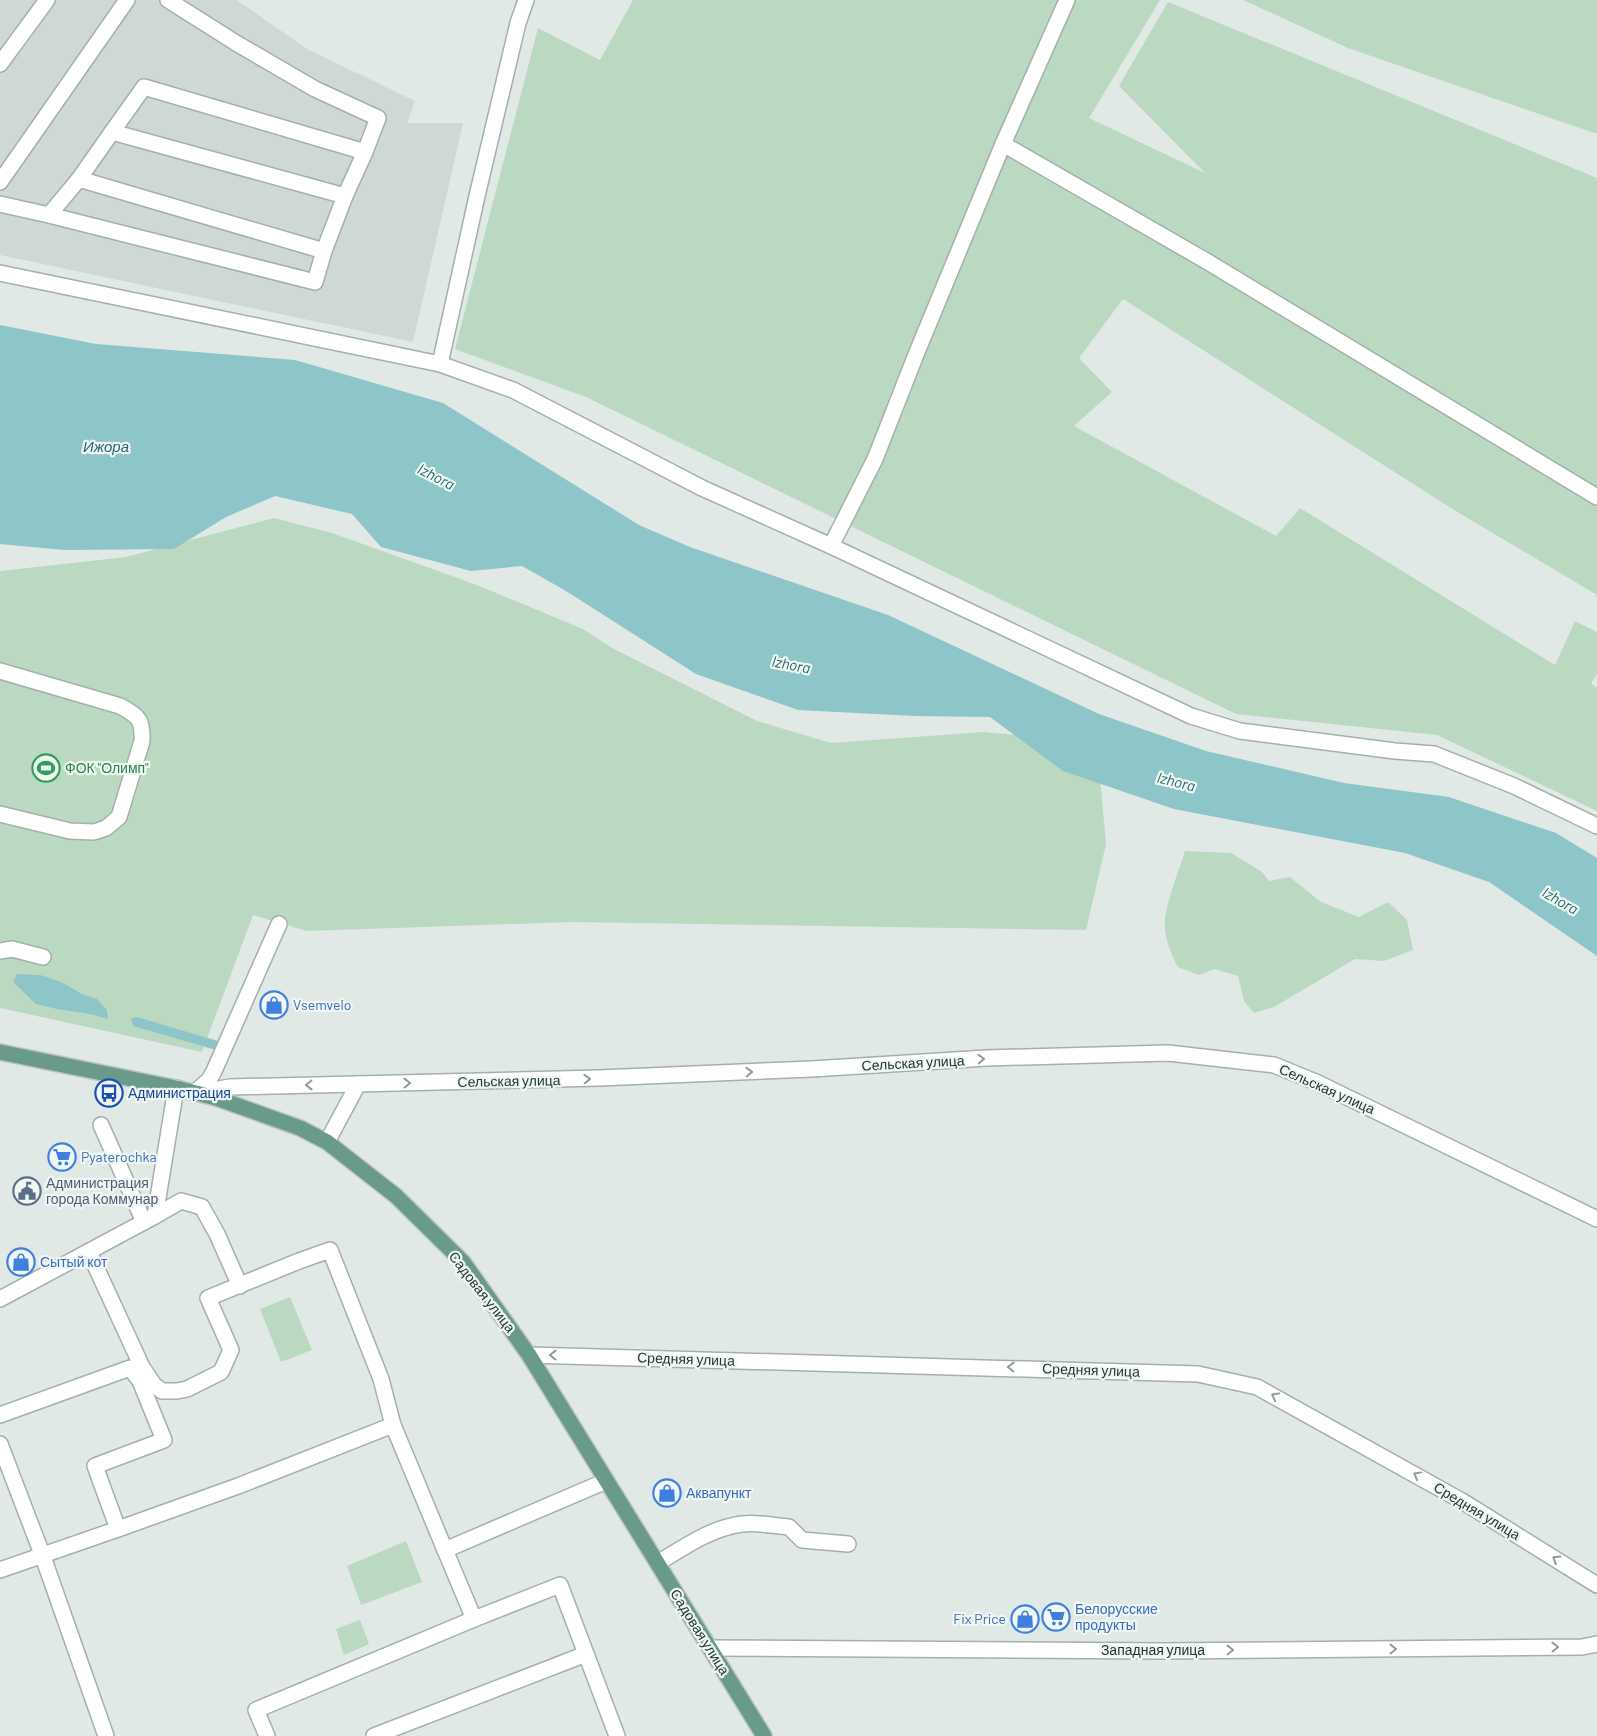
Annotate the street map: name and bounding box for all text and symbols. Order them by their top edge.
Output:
water label: Ижора [83,437,129,455]
water label: Izhora [415,459,458,493]
water label: Izhora [770,651,812,677]
sports icon: ФОК "Олимп" [31,753,61,783]
place label: ФОК "Олимп" [65,759,149,776]
water label: Izhora [1155,768,1197,794]
water label: Izhora [1539,883,1582,918]
shop icon: Vsemvelo [259,990,289,1020]
place label: Vsemvelo [293,996,351,1013]
street label: Сельская улица [861,1051,965,1074]
one-way arrow [977,1053,985,1064]
street label: Сельская улица [1277,1060,1378,1117]
one-way arrow [745,1066,753,1077]
street label: Сельская улица [457,1071,561,1090]
one-way arrow [583,1074,591,1084]
one-way arrow [403,1077,411,1088]
bus stop icon: Администрация [94,1078,124,1108]
one-way arrow [305,1080,312,1090]
place label: Администрация [128,1084,231,1101]
supermarket icon: Pyaterochka [47,1142,77,1172]
place label: Pyaterochka [81,1148,157,1165]
place label: Администрация города Коммунар [46,1174,158,1207]
public building icon: Администрация города Коммунар [12,1176,42,1206]
shop icon: Сытый кот [6,1247,36,1277]
street label: Садовая улица [446,1248,519,1336]
place label: Сытый кот [40,1253,108,1270]
street label: Средняя улица [637,1348,735,1369]
one-way arrow [548,1350,556,1360]
street label: Средняя улица [1042,1359,1140,1380]
one-way arrow [1007,1362,1015,1373]
one-way arrow [1271,1392,1280,1402]
one-way arrow [1413,1471,1422,1481]
shop icon: Аквапункт [652,1478,682,1508]
street label: Средняя улица [1431,1478,1524,1543]
place label: Аквапункт [686,1484,752,1501]
one-way arrow [1552,1556,1561,1565]
street label: Садовая улица [667,1586,734,1678]
place label: Белорусские продукты [1075,1600,1158,1633]
supermarket icon: Белорусские продукты [1041,1602,1071,1632]
shop icon: Fix Price [1010,1604,1040,1634]
place label: Fix Price [953,1610,1006,1627]
street label: Западная улица [1101,1641,1205,1658]
one-way arrow [1552,1642,1560,1652]
one-way arrow [1390,1644,1397,1654]
one-way arrow [1227,1645,1235,1655]

